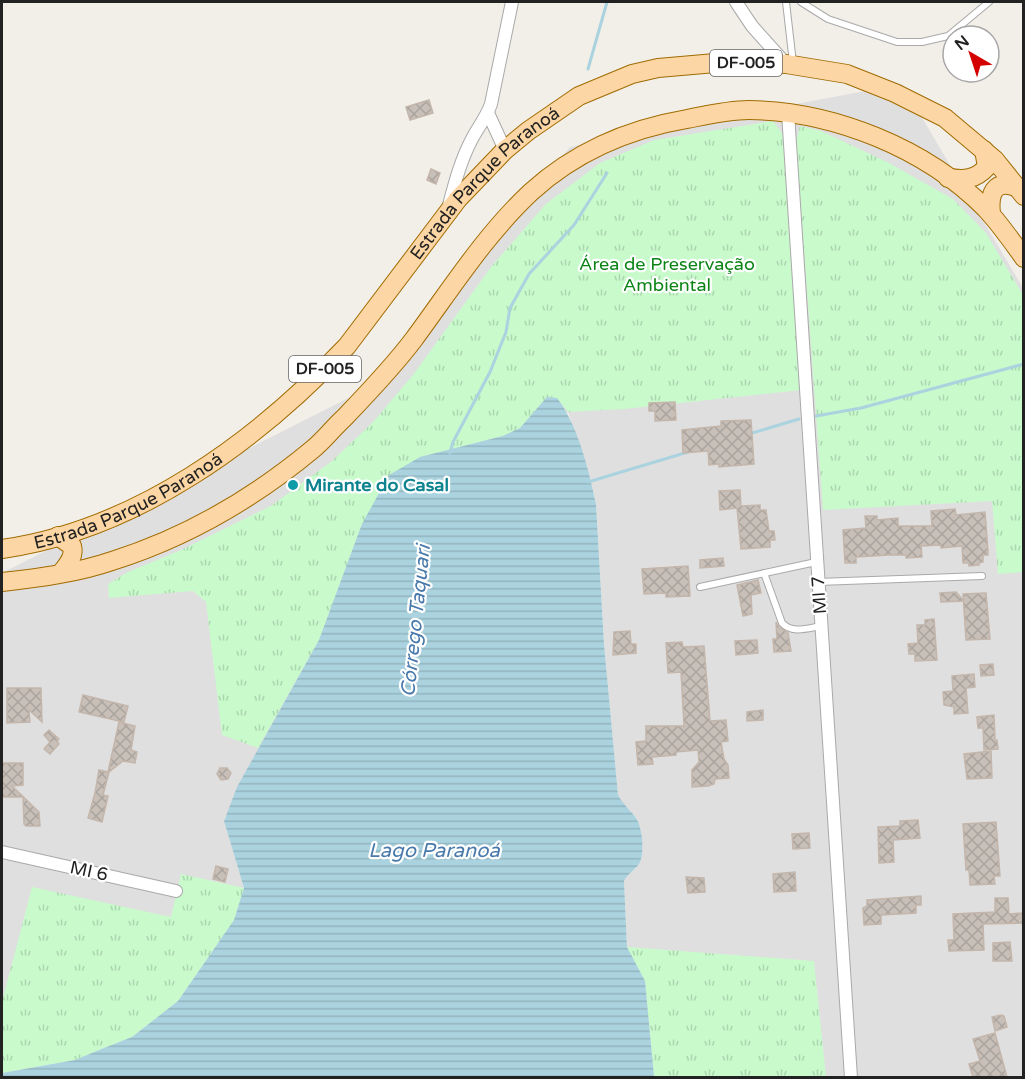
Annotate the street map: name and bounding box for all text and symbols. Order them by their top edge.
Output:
north arrow [941,24,1001,84]
text: N [951,31,973,55]
road number: DF-005 [710,50,782,76]
street label: Estrada Parque Paranoá [405,102,564,264]
park label: Área de Preservação Ambiental [579,253,755,296]
road number: DF-005 [289,356,361,382]
street label: Estrada Parque Paranoá [32,448,227,554]
place label: Mirante do Casal [305,474,449,496]
marker: Mirante do Casal [286,478,300,492]
water label: Córrego Taquari [396,541,436,698]
street label: MI 7 [807,575,831,615]
water label: Lago Paranoá [368,839,500,863]
street label: MI 6 [68,856,110,886]

